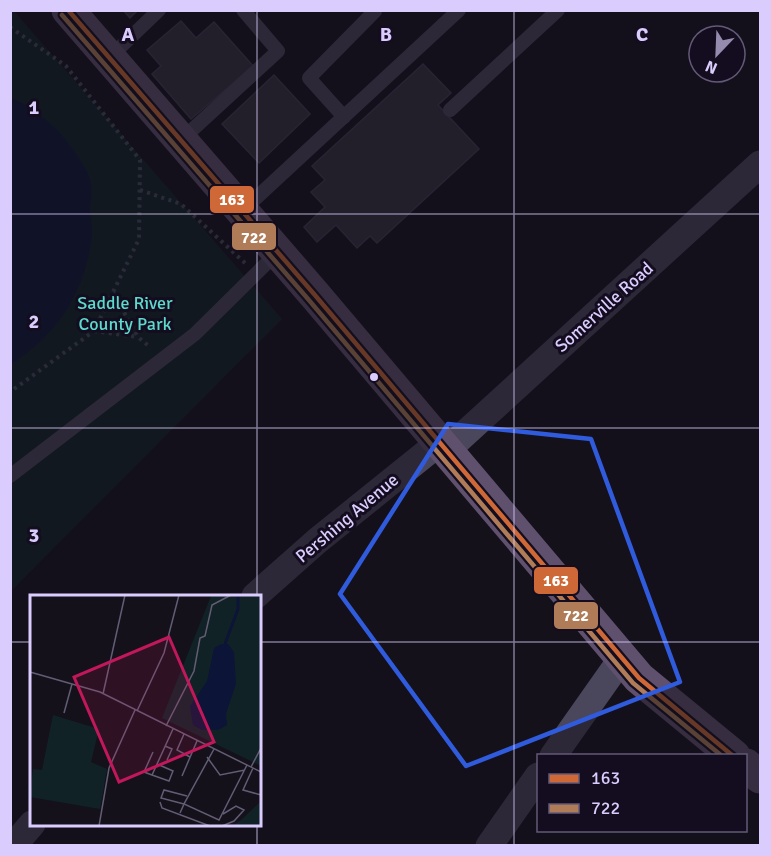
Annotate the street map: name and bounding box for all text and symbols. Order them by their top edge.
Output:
text: A [122,22,135,47]
text: B [380,22,392,47]
text: C [636,22,648,47]
north arrow [687,24,747,84]
text: N [702,56,721,78]
text: 1 [29,95,40,120]
line badge: 163 [209,185,255,214]
text: 163 [219,190,245,210]
line badge: 722 [231,222,277,251]
text: 722 [241,228,267,248]
street label: Somerville Road [550,257,658,357]
park label: Saddle River County Park [77,292,173,335]
text: 2 [29,309,39,334]
unlabelled marker [368,371,380,383]
street label: Pershing Avenue [291,469,403,567]
text: 3 [29,523,39,548]
line badge: 163 [533,566,579,595]
text: 163 [543,571,569,591]
inset map [30,595,261,826]
line badge: 722 [553,601,599,630]
text: 722 [563,606,589,626]
legend [537,754,747,832]
text: 163 [591,767,620,789]
text: 722 [591,797,620,819]

